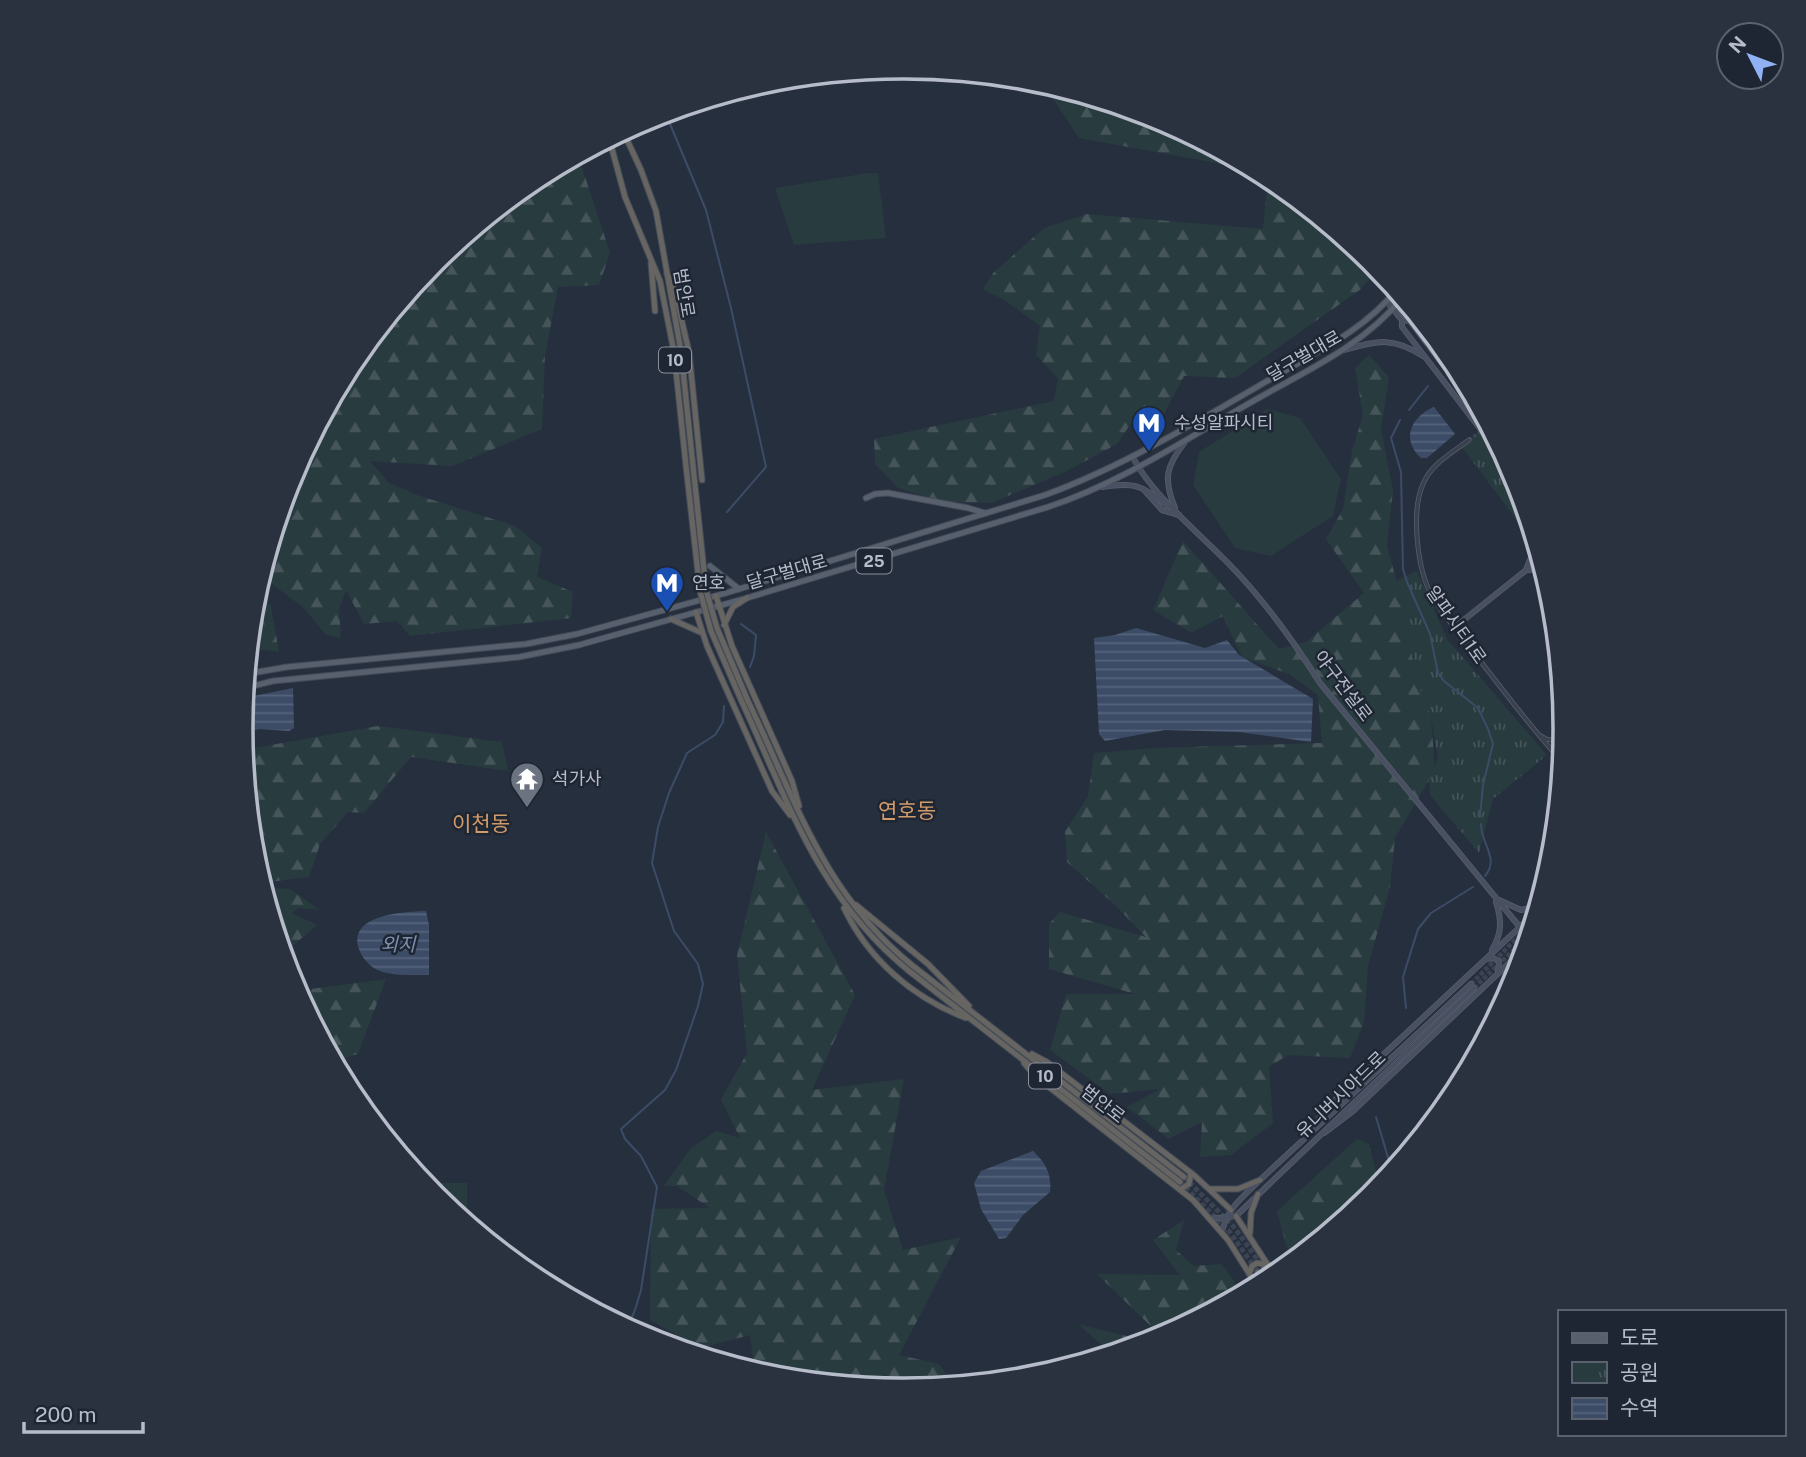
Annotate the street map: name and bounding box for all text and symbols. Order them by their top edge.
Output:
north arrow [1715,21,1785,91]
text: N [1724,32,1751,58]
street label: 범안로 [670,267,699,319]
street label: 달구벌대로 [1263,326,1345,385]
road number: 10 [659,348,691,372]
metro station icon: 수성알파시티 [1130,404,1168,453]
place label: 수성알파시티 [1174,412,1273,433]
road number: 25 [856,548,892,574]
street label: 달구벌대로 [744,550,830,593]
metro station icon: 연호 [648,564,686,613]
place label: 연호 [692,572,725,593]
street label: 알파시티1로 [1422,582,1491,668]
street label: 야구전설로 [1310,646,1377,725]
temple icon: 석가사 [508,760,546,809]
place label: 석가사 [552,768,602,789]
district label: 연호동 [878,798,936,823]
district label: 이천동 [452,811,510,836]
water label: 외지 [381,933,417,955]
street label: 유니버시아드로 [1292,1047,1390,1142]
road number: 10 [1029,1064,1061,1088]
street label: 범안로 [1077,1080,1129,1127]
legend [1558,1310,1785,1436]
text: 도로 [1620,1325,1659,1350]
text: 공원 [1620,1360,1659,1385]
scale bar [24,1390,144,1434]
text: 수역 [1620,1395,1659,1420]
text: 200 m [35,1402,96,1427]

